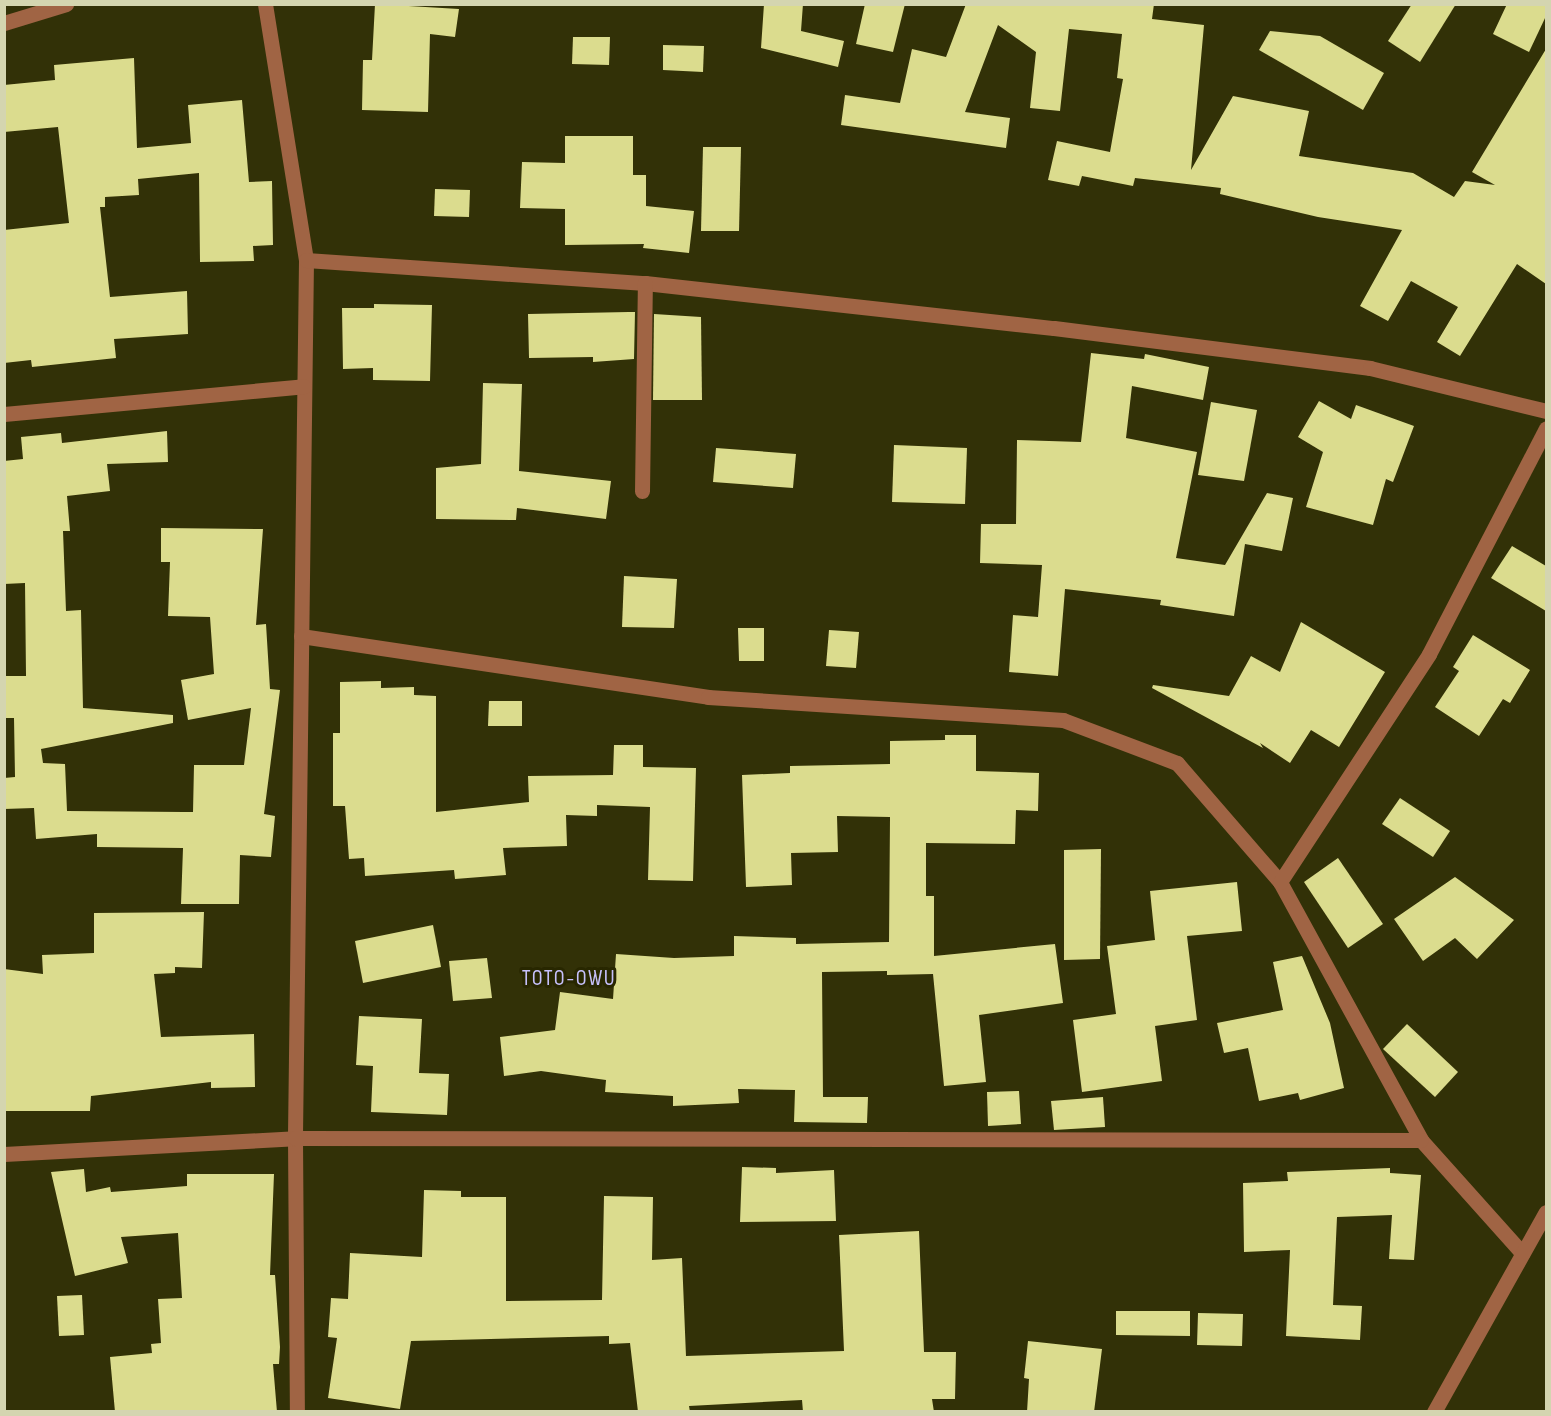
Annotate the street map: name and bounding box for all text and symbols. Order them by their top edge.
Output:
district label: TOTO-OWU [522,966,616,992]

